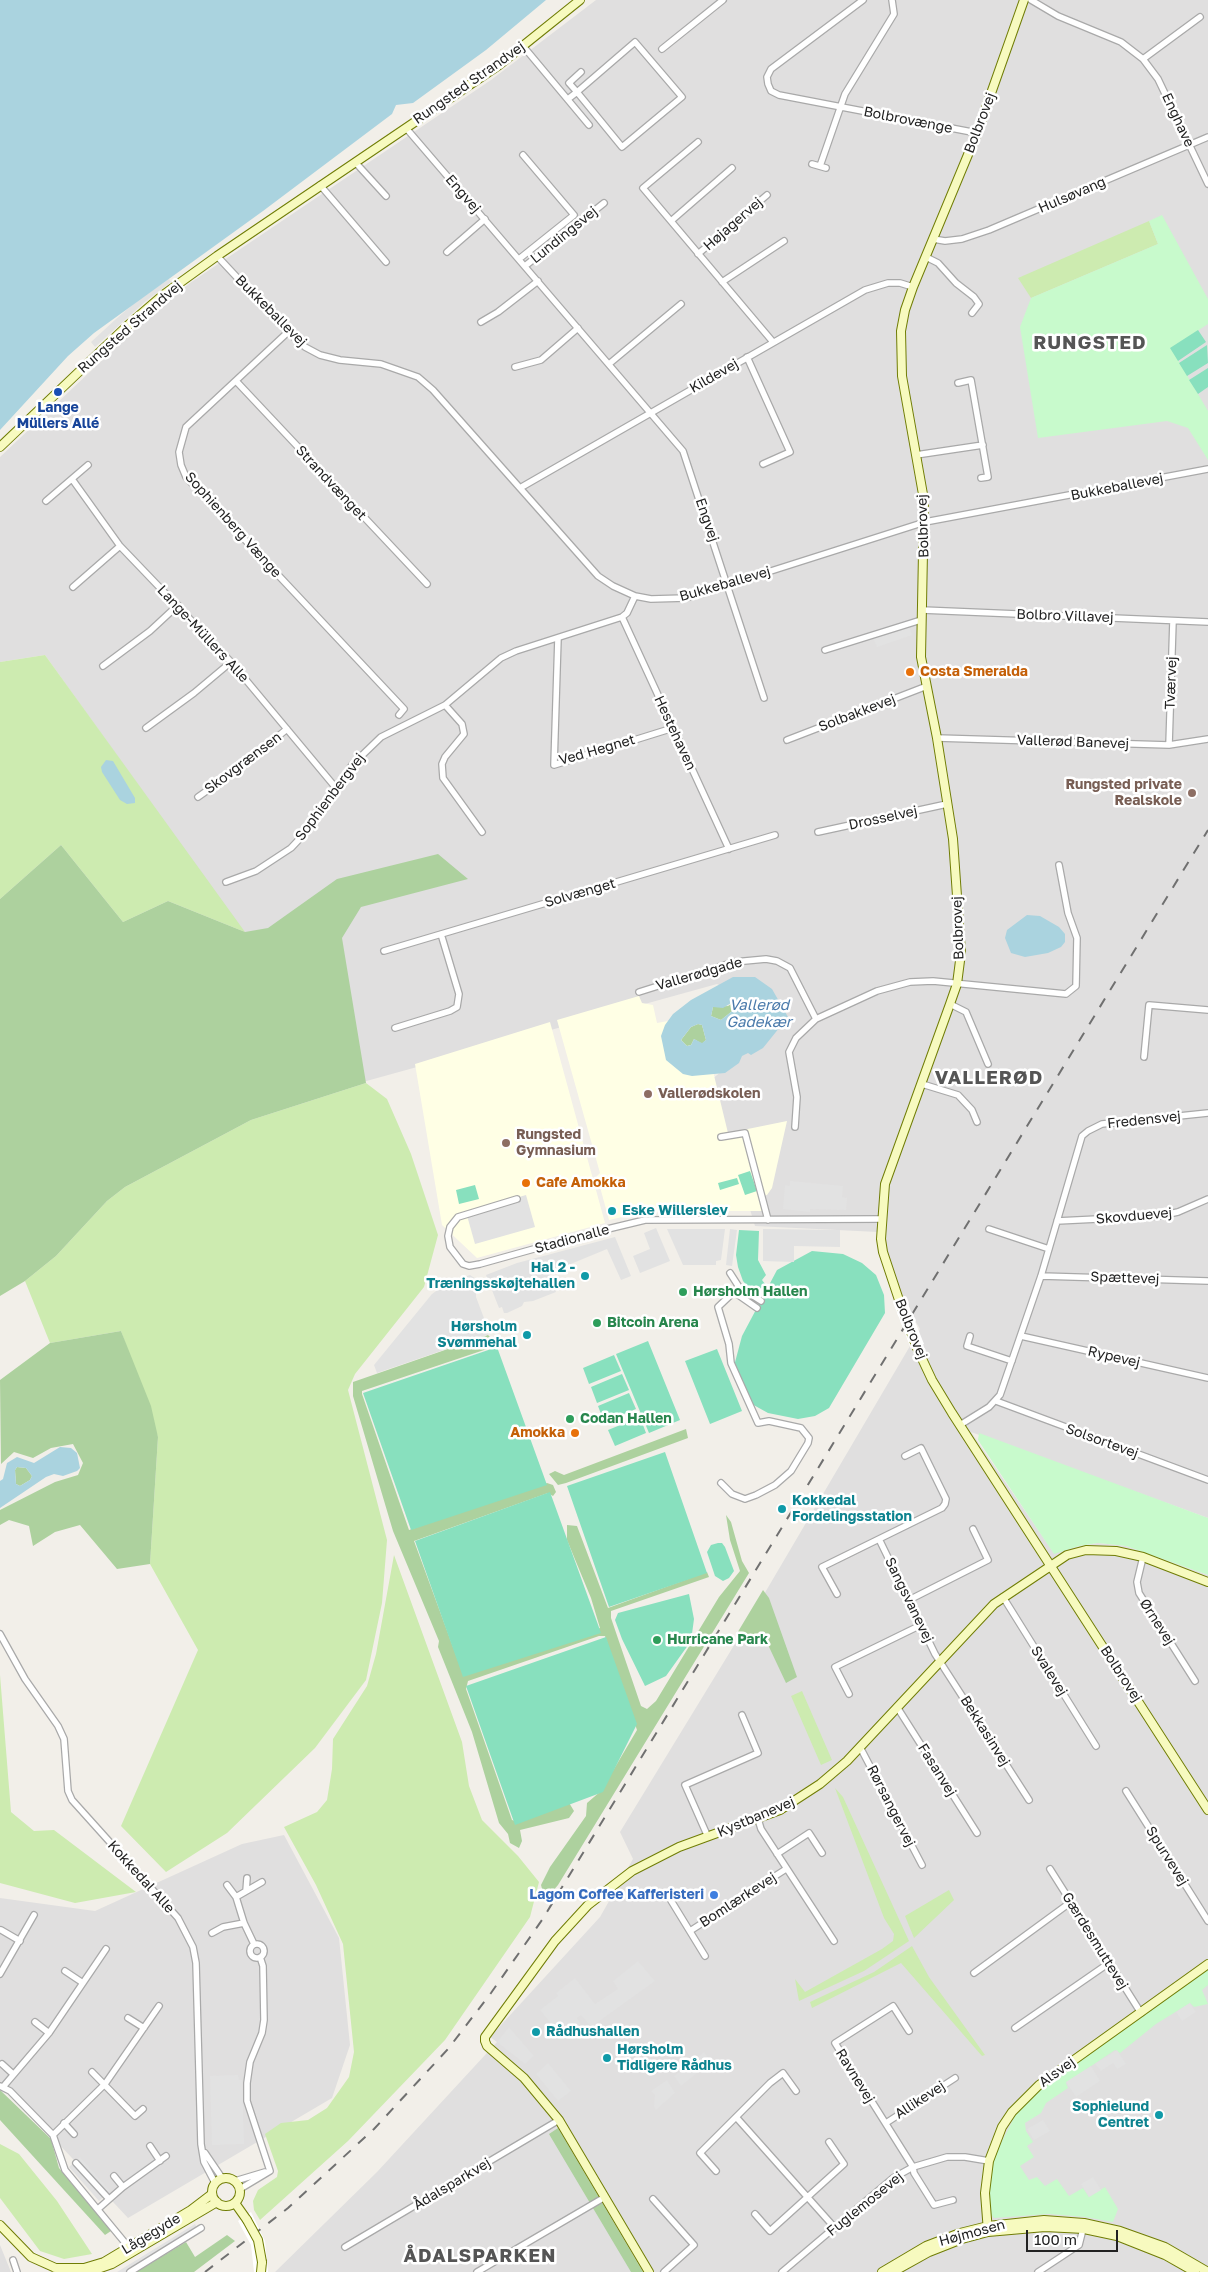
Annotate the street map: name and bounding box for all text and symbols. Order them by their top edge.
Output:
street label: Rungsted Strandvej [410,38,528,128]
street label: Bolbrovej [961,90,999,156]
street label: Enghave [1158,90,1198,150]
street label: Bolbrovænge [862,103,954,137]
street label: Engvej [442,171,484,217]
street label: Hulsøvang [1036,173,1108,217]
street label: Højagervej [700,194,766,254]
street label: Lundingsvej [527,203,601,267]
street label: Bukkeballevej [232,272,310,350]
street label: Rungsted Strandvej [75,277,185,377]
district label: RUNGSTED [1032,332,1148,354]
street label: Kildevej [687,355,741,397]
marker: Lange Müllers Allé [52,386,64,398]
place label: Lange Müllers Allé [17,400,99,432]
street label: Strandvænget [292,442,370,524]
street label: Sophienberg Vænge [181,469,285,581]
street label: Bukkeballevej [1069,470,1165,504]
street label: Bolbrovej [913,494,933,558]
street label: Engvej [692,496,722,544]
street label: Bukkeballevej [677,563,773,605]
street label: Lange-Müllers Alle [154,582,252,686]
street label: Bolbro Villavej [1016,606,1114,626]
street label: Tværvej [1162,656,1180,710]
place label: Costa Smeralda [920,664,1028,680]
marker: Costa Smeralda [904,666,916,678]
street label: Solbakkevej [816,691,898,735]
street label: Hestehaven [650,693,700,773]
street label: Skovgrænsen [201,729,285,797]
street label: Ved Hegnet [557,731,637,769]
street label: Vallerød Banevej [1017,732,1129,752]
street label: Sophienbergvej [292,750,368,844]
place label: Rungsted private Realskole [1066,777,1182,810]
marker: Rungsted private Realskole [1186,787,1198,799]
street label: Drosselvej [847,802,919,834]
street label: Solvænget [543,875,617,911]
street label: Bolbrovej [948,896,968,960]
street label: Vallerødgade [654,954,744,994]
water label: Vallerød Gadekær [726,996,792,1031]
district label: VALLERØD [934,1067,1044,1089]
place label: Vallerødskolen [658,1086,760,1102]
marker: Vallerødskolen [642,1088,654,1100]
street label: Fredensvej [1106,1108,1182,1132]
place label: Rungsted Gymnasium [516,1127,596,1160]
marker: Rungsted Gymnasium [500,1137,512,1149]
place label: Cafe Amokka [536,1175,626,1191]
marker: Cafe Amokka [520,1177,532,1189]
place label: Eske Willerslev [622,1203,728,1219]
street label: Skovduevej [1095,1204,1173,1228]
marker: Eske Willerslev [606,1205,618,1217]
street label: Stadionalle [533,1221,611,1257]
place label: Hal 2 - Træningsskøjtehallen [426,1260,575,1292]
street label: Spættevej [1090,1268,1160,1288]
marker: Hal 2 - Træningsskøjtehallen [579,1270,591,1282]
place label: Hørsholm Hallen [693,1284,807,1300]
marker: Hørsholm Hallen [677,1286,689,1298]
street label: Bolbrovej [891,1296,931,1362]
place label: Bitcoin Arena [607,1315,699,1331]
marker: Bitcoin Arena [591,1317,603,1329]
place label: Hørsholm Svømmehal [437,1319,517,1351]
marker: Hørsholm Svømmehal [521,1329,533,1341]
street label: Rypevej [1086,1343,1142,1371]
place label: Codan Hallen [580,1411,672,1427]
marker: Codan Hallen [564,1413,576,1425]
street label: Solsortevej [1063,1420,1141,1462]
place label: Amokka [510,1425,565,1441]
marker: Amokka [569,1427,581,1439]
place label: Kokkedal Fordelingsstation [792,1493,912,1525]
marker: Kokkedal Fordelingsstation [776,1503,788,1515]
street label: Sangsvanevej [881,1555,937,1645]
street label: Ørnevej [1136,1596,1178,1648]
place label: Hurricane Park [667,1632,768,1648]
marker: Hurricane Park [651,1634,663,1646]
street label: Svalevej [1027,1643,1071,1699]
street label: Bolbrovej [1097,1643,1145,1705]
street label: Bekkasinvej [957,1693,1013,1769]
street label: Fasanvej [914,1741,960,1799]
street label: Rørsangervej [863,1762,919,1850]
street label: Kystbanevej [715,1793,797,1841]
street label: Spurvevej [1142,1823,1192,1889]
street label: Kokkedal Alle [104,1837,178,1917]
street label: Bomlærkevej [696,1869,780,1931]
place label: Lagom Coffee Kafferisteri [529,1887,704,1903]
marker: Lagom Coffee Kafferisteri [708,1889,720,1901]
street label: Gærdesmuttevej [1058,1889,1132,1993]
place label: Rådhushallen [546,2024,640,2040]
marker: Rådhushallen [530,2026,542,2038]
place label: Hørsholm Tidligere Rådhus [617,2042,732,2074]
street label: Ravnevej [832,2046,878,2106]
marker: Hørsholm Tidligere Rådhus [601,2052,613,2064]
street label: Alsvej [1036,2053,1078,2091]
street label: Allikevej [892,2078,948,2122]
place label: Sophielund Centret [1072,2099,1149,2132]
marker: Sophielund Centret [1153,2109,1165,2121]
street label: Ådalsparkvej [410,2154,494,2214]
street label: Fuglemosevej [823,2168,907,2240]
street label: Lågegyde [119,2210,183,2258]
street label: Højmosen [937,2216,1007,2250]
scale bar [1028,2220,1120,2252]
text: 100 m [1034,2230,1077,2248]
district label: ÅDALSPARKEN [402,2245,558,2267]

